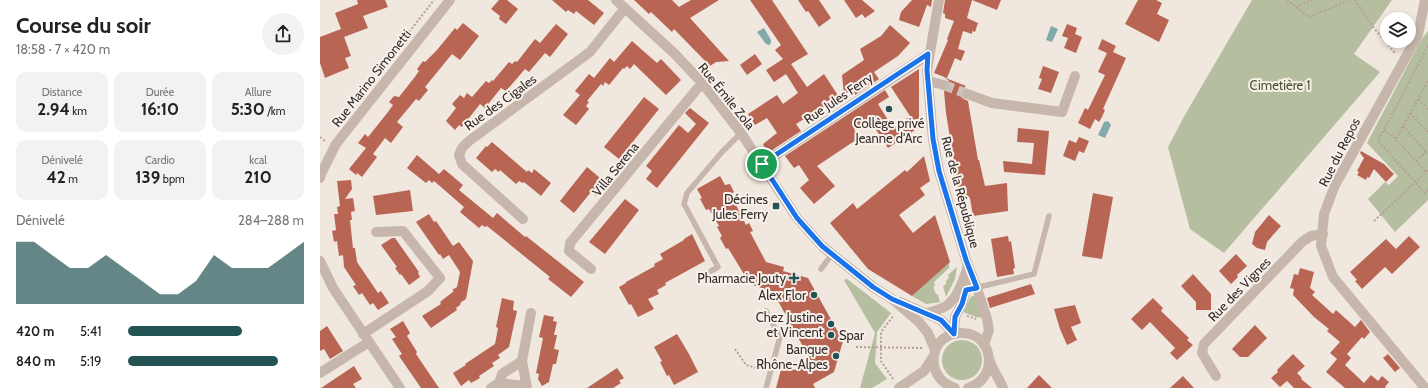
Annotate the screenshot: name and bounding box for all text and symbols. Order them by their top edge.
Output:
text: Course du soir [16,12,151,39]
map controls [1380,12,1416,48]
button: layers [1380,12,1416,48]
button: share [262,13,304,55]
street label: Rue Marino Simonetti [328,26,414,130]
text: 18:58 · 7 × 420 m [16,41,110,57]
street label: Rue Émile Zola [695,59,760,133]
street label: Rue Jules Ferry [800,69,876,127]
street label: Rue des Cigales [461,70,540,134]
park label: Cimetière 1 [1250,77,1310,93]
text: Distance [42,85,82,99]
text: Durée [146,85,174,99]
text: Allure [245,85,271,99]
text: 2.94 [37,99,70,119]
text: 16:10 [141,99,179,119]
text: 5:30 [231,99,265,119]
text: km [70,104,87,118]
text: /km [265,104,285,118]
marker: Collège privé Jeanne d'Arc [884,104,894,114]
street label: Rue du Repos [1315,114,1363,189]
place label: Collège privé Jeanne d'Arc [854,115,925,146]
street label: Rue de la République [938,134,984,250]
street label: Villa Serena [588,138,642,199]
pin [745,147,779,181]
text: Dénivelé [41,153,83,167]
text: Cardio [145,153,175,167]
text: kcal [249,153,267,167]
icon: arrive [751,153,773,175]
text: 42 [46,167,66,187]
text: 139 [135,167,160,187]
text: 210 [244,167,272,187]
text: m [66,172,78,186]
text: bpm [160,172,185,186]
place label: Décines Jules Ferry [711,191,769,222]
marker: Décines Jules Ferry [771,201,781,211]
text: Dénivelé [16,212,65,228]
text: 284–288 m [238,212,304,228]
street label: Rue des Vignes [1204,253,1274,325]
place label: Pharmacie Jouty [697,270,786,286]
marker: Pharmacie Jouty [789,273,799,283]
place label: Alex Flor [758,287,807,303]
marker: Alex Flor [809,290,819,300]
place label: Chez Justine et Vincent [756,309,824,340]
marker: Chez Justine et Vincent [826,319,836,329]
text: 420 m [16,323,54,339]
text: 5:41 [80,323,102,339]
place label: Spar [839,327,865,343]
marker: Spar [826,330,836,340]
place label: Banque Rhône-Alpes [756,341,829,372]
marker: Banque Rhône-Alpes [831,351,841,361]
text: 840 m [16,353,55,369]
text: 5:19 [80,353,101,369]

